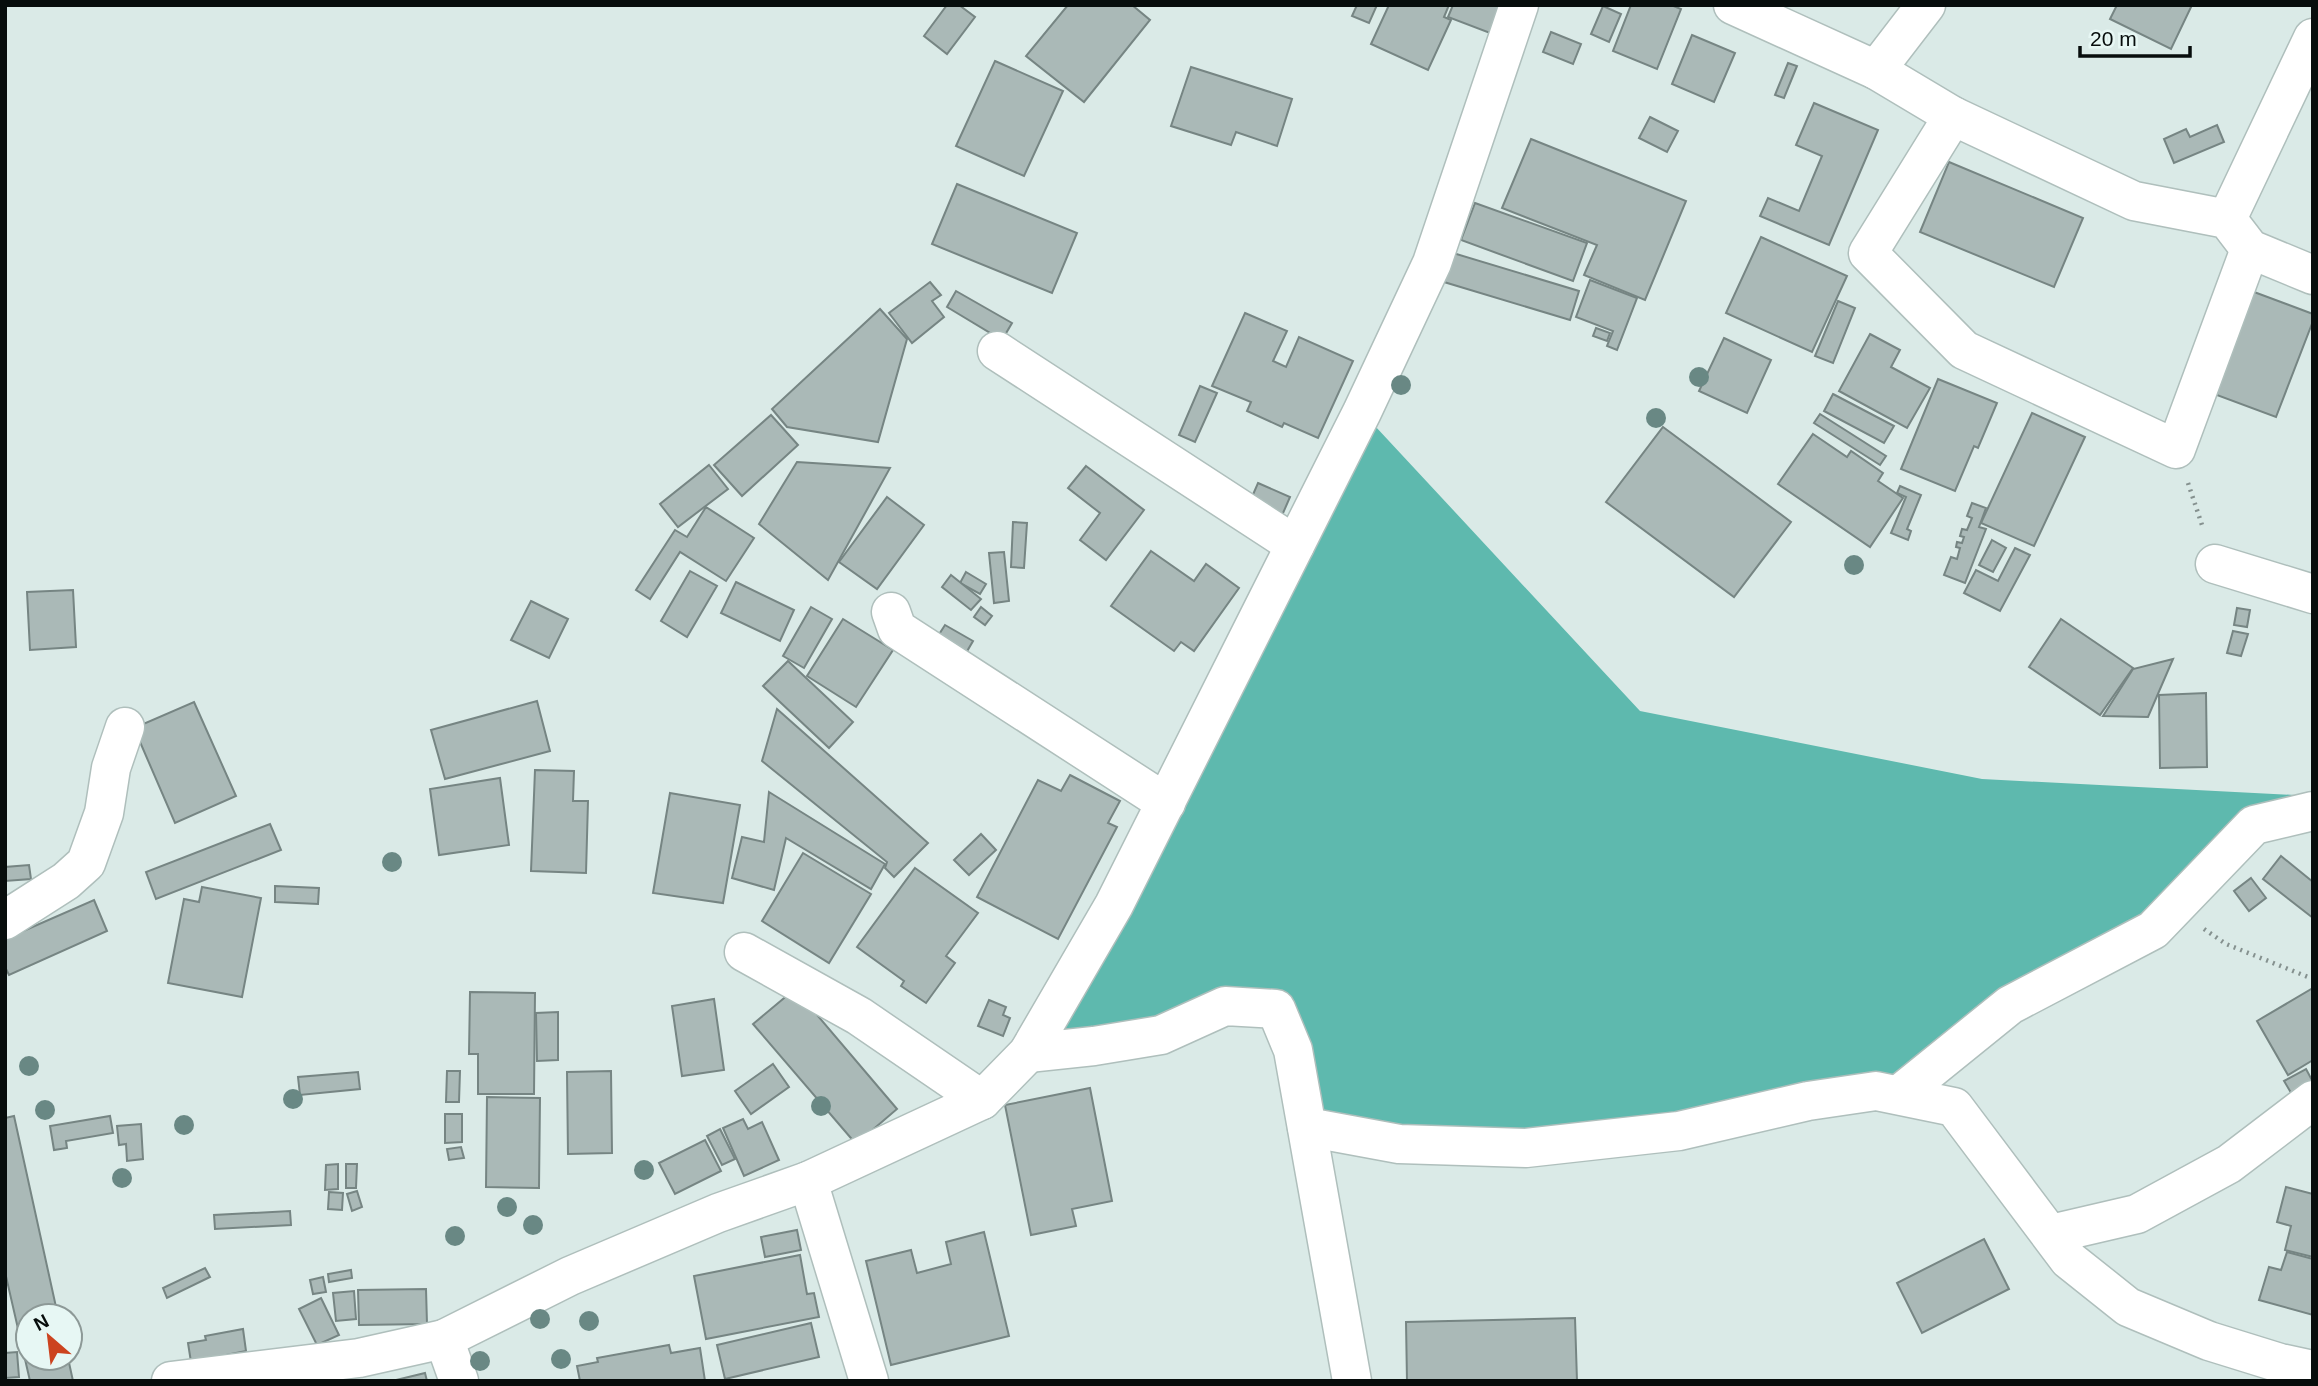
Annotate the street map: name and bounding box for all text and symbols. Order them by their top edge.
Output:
scale bar [2080,14,2190,58]
text: 20 m [2090,27,2137,50]
north arrow [14,1302,84,1372]
text: N [30,1310,52,1335]

